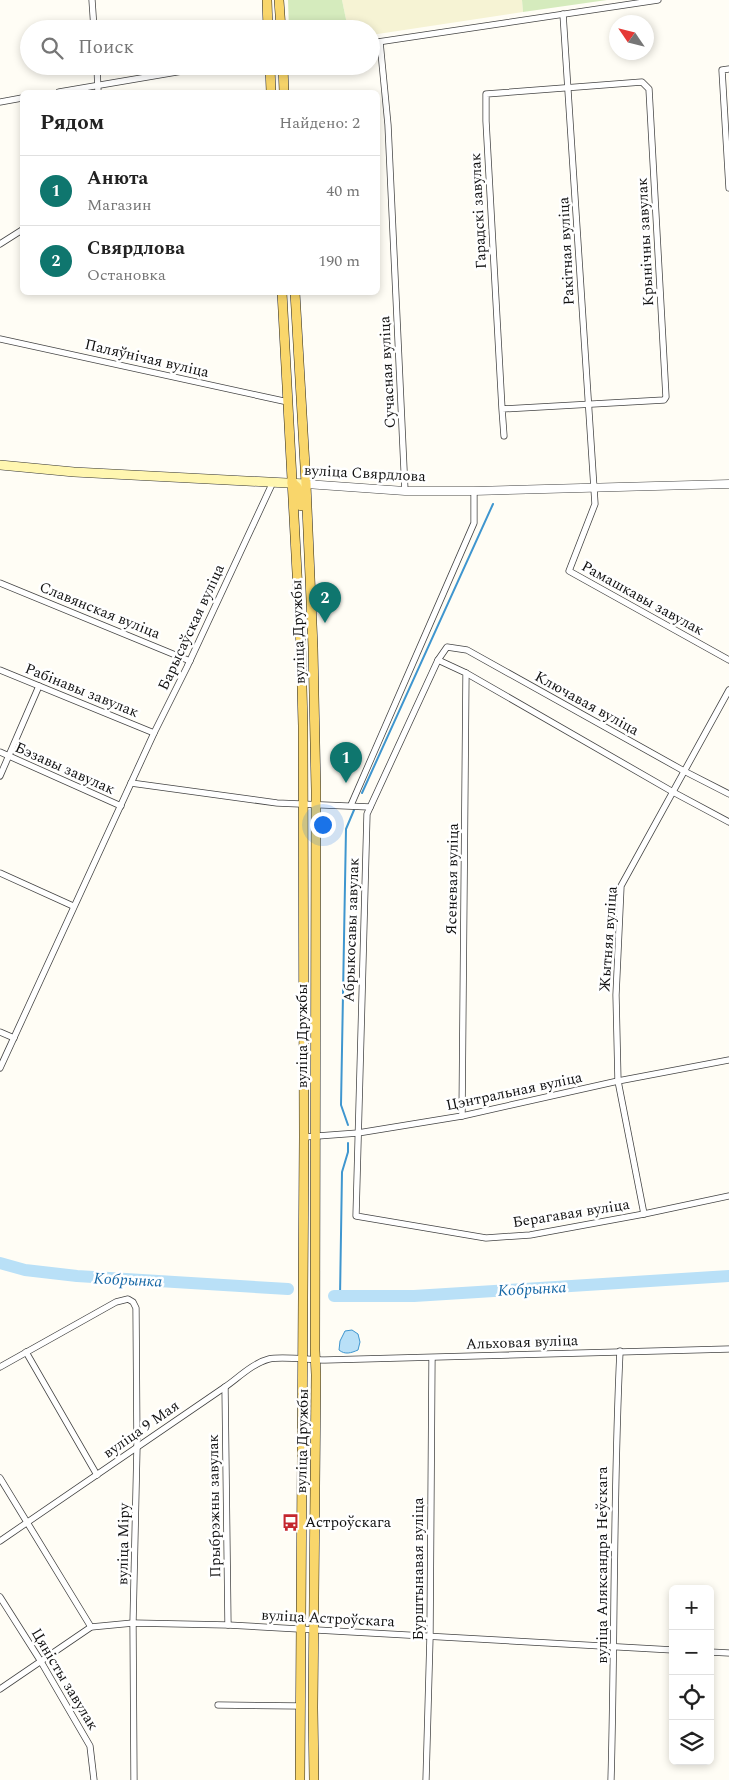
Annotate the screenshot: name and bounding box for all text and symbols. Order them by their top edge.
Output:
north arrow [609,15,654,60]
search box [20,20,380,75]
text: Поиск [78,33,134,62]
icon: search [38,34,66,62]
text: Рядом [40,107,104,139]
text: Найдено: 2 [279,111,360,135]
street label: Гарадскі завулак [464,152,493,270]
text: Анюта [87,164,148,193]
street label: Крынічны завулак [631,177,660,307]
text: 1 [52,179,60,203]
text: 40 m [326,179,360,203]
text: Магазин [87,193,151,217]
street label: Ракітная вуліца [552,196,581,306]
text: Свярдлова [87,234,185,263]
text: 2 [52,249,60,273]
text: 190 m [318,249,360,273]
text: Остановка [87,263,166,287]
street label: Сучасная вуліца [373,315,402,429]
street label: Паляўнічая вуліца [82,333,212,384]
street label: вуліца Свярдлова [303,459,427,488]
street label: Рамашкавы завулак [577,555,708,642]
street label: Барысаўская вуліца [152,560,231,694]
street label: Славянская вуліца [36,576,164,645]
street label: вуліца Дружбы [285,579,312,685]
pin: 2 [309,582,341,623]
street label: Рабінавы завулак [21,657,142,724]
street label: Ключавая вуліца [530,665,644,742]
street label: Бэзавы завулак [11,736,119,801]
pin: 1 [330,742,362,783]
your location [310,812,336,838]
street label: Ясеневая вуліца [440,822,465,935]
street label: Абрыкосавы завулак [337,857,366,1003]
street label: Жытняя вуліца [593,885,624,993]
street label: вуліца Дружбы [291,984,314,1088]
street label: Цэнтральная вуліца [444,1066,585,1117]
street label: Берагавая вуліца [511,1193,632,1234]
water label: Кобрынка [93,1266,163,1294]
water label: Кобрынка [497,1275,567,1303]
street label: Альховая вуліца [465,1329,579,1356]
street label: вуліца Дружбы [290,1389,315,1493]
street label: вуліца 9 Мая [98,1395,184,1464]
street label: Прыбрэжны завулак [202,1434,227,1578]
street label: вуліца Аляксандра Неўскага [591,1466,614,1664]
street label: Бурштынавая вуліца [407,1497,430,1641]
street label: вуліца Міру [111,1502,136,1585]
place label: Астроўскага [305,1511,392,1534]
bus stop icon: Астроўскага [281,1512,301,1532]
map controls [669,1585,714,1765]
button: + [669,1585,714,1630]
street label: вуліца Астроўскага [261,1604,396,1634]
street label: Цяністы завулак [25,1624,104,1735]
button: − [669,1630,714,1675]
button: locate [669,1675,714,1720]
button: layers [669,1720,714,1765]

